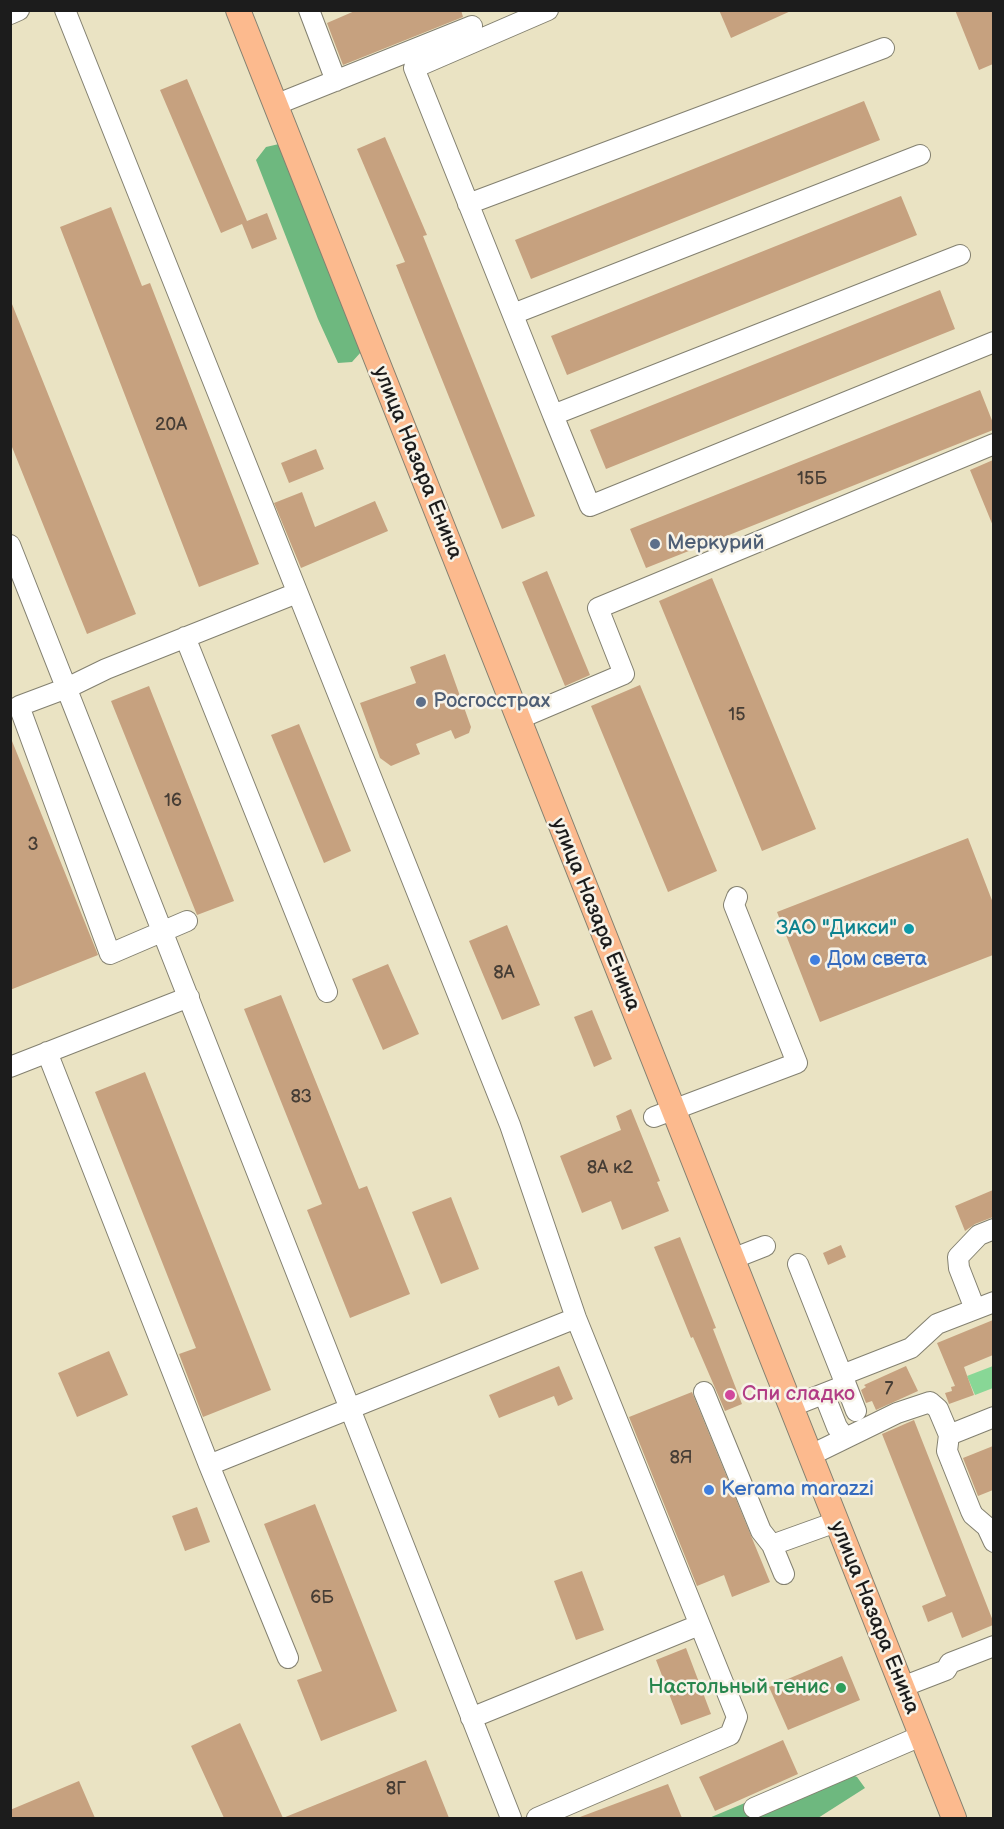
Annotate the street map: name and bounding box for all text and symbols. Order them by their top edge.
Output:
street label: улица Назара Енина [367,363,467,563]
house number: 20А [155,414,187,436]
house number: 15Б [797,468,827,490]
place label: Меркурий [667,531,765,557]
marker: Меркурий [648,537,662,551]
place label: Росгосстрах [433,689,550,715]
marker: Росгосстрах [414,695,428,709]
house number: 15 [728,704,746,726]
house number: 16 [164,790,182,812]
street label: улица Назара Енина [545,815,645,1015]
house number: 3 [27,834,39,856]
place label: ЗАО "Дикси" [776,916,897,942]
marker: ЗАО "Дикси" [902,922,916,936]
place label: Дом света [827,947,927,973]
marker: Дом света [808,953,822,967]
house number: 8А [493,962,515,984]
house number: 8З [290,1086,312,1108]
house number: 8А к2 [587,1157,633,1179]
house number: 7 [885,1378,893,1400]
place label: Спи сладко [742,1382,855,1408]
marker: Спи сладко [723,1388,737,1402]
house number: 8Я [669,1447,693,1469]
place label: Kerama marazzi [721,1477,874,1503]
marker: Kerama marazzi [702,1483,716,1497]
street label: улица Назара Енина [824,1518,924,1718]
house number: 6Б [310,1587,334,1609]
place label: Настольный тенис [648,1675,829,1701]
marker: Настольный тенис [834,1681,848,1695]
house number: 8Г [386,1778,406,1800]

